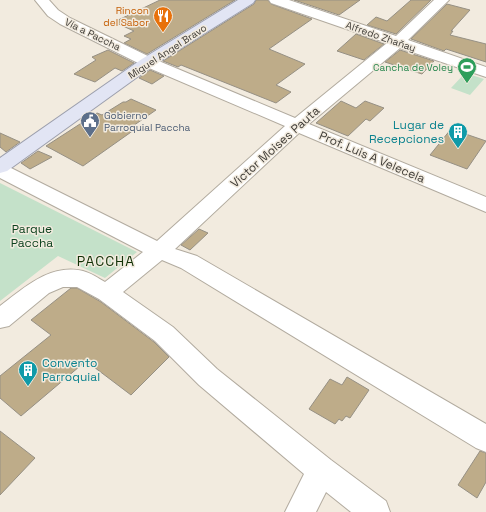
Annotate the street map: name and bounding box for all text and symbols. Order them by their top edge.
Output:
place label: Rincon del Sabor [103,4,149,29]
restaurant icon: Rincon del Sabor [152,5,174,33]
street label: Vía a Paccha [63,15,123,54]
street label: Alfredo Zhañay [344,18,418,55]
street label: Miguel Angel Bravo [125,21,209,82]
sports icon: Cancha de Voley [456,56,478,84]
place label: Cancha de Voley [373,61,453,74]
street label: Victor Moises Pauta [227,103,323,191]
place label: Gobierno Parroquial Paccha [104,109,191,134]
public building icon: Gobierno Parroquial Paccha [79,110,101,138]
place label: Lugar de Recepciones [369,117,444,147]
building icon: Lugar de Recepciones [447,121,469,149]
street label: Prof. Luis A Velecela [317,127,428,187]
park label: Parque Paccha [11,221,53,251]
district label: PACCHA [77,252,135,270]
place label: Convento Parroquial [42,355,100,385]
building icon: Convento Parroquial [17,359,39,387]

